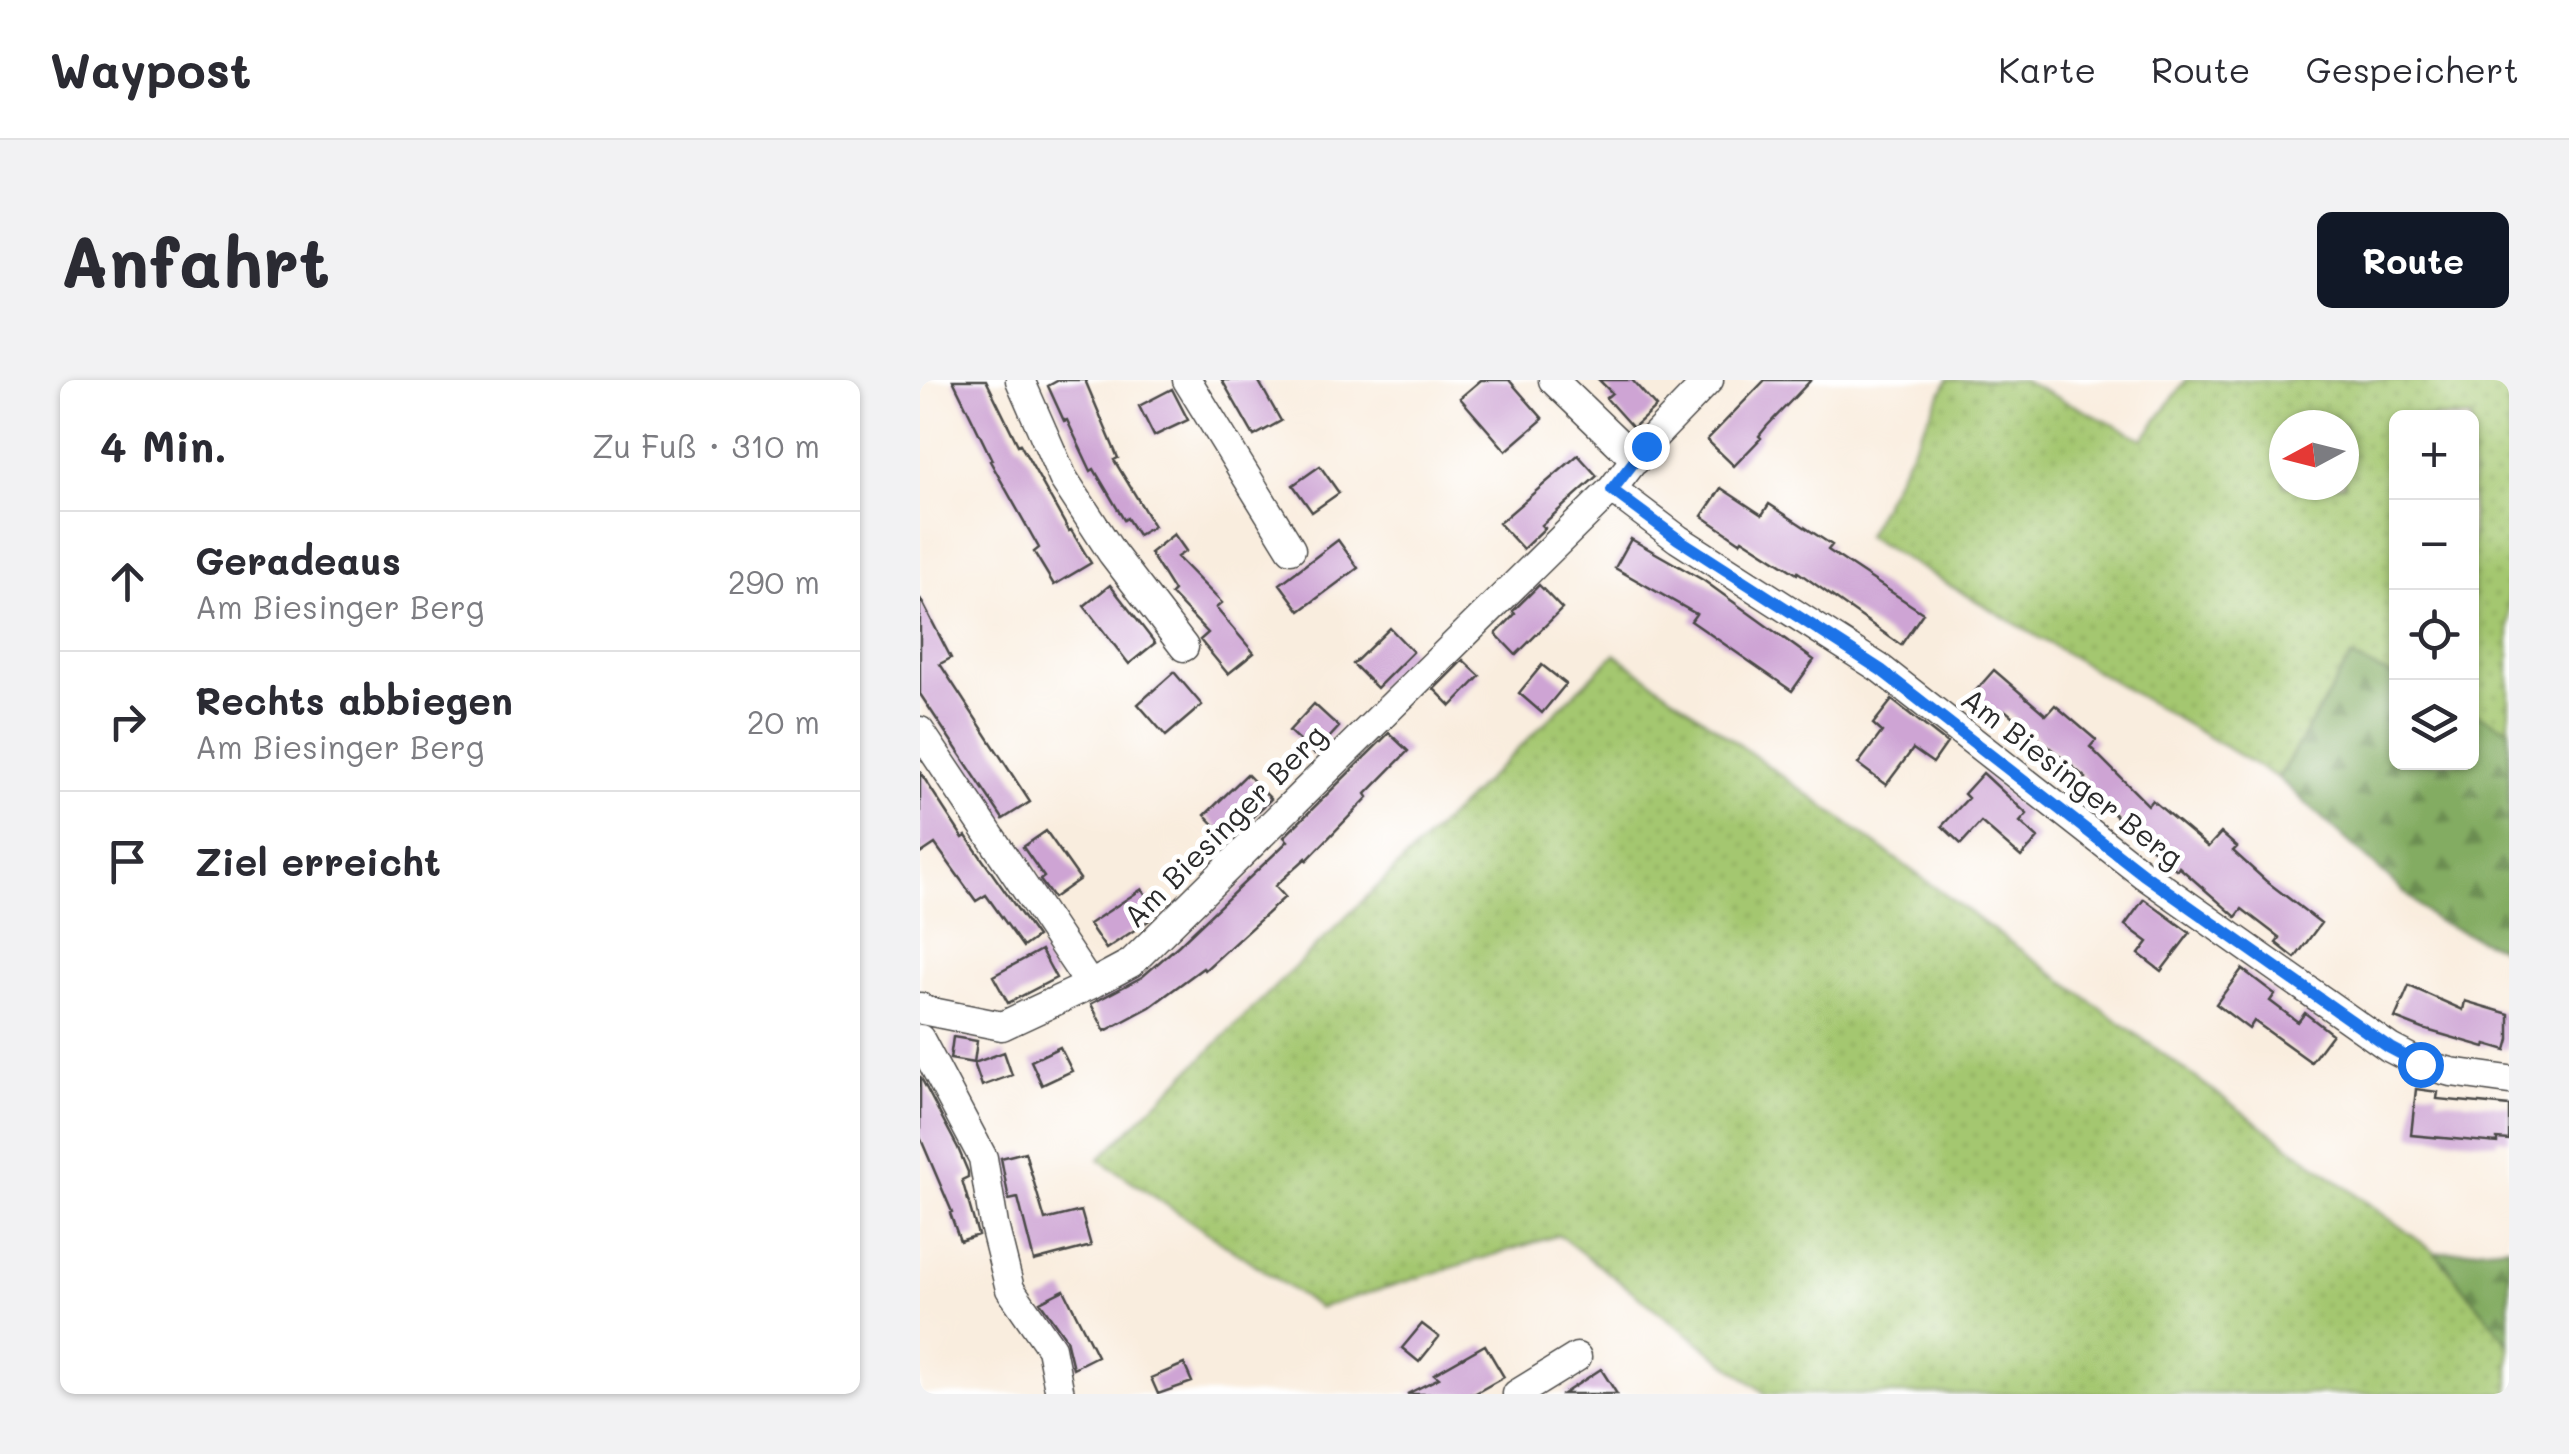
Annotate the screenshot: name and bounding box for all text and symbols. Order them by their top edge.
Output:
text: Waypost [50,38,251,100]
text: Karte [1998,46,2096,92]
text: Route [2151,46,2250,92]
text: Gespeichert [2305,46,2519,92]
button: Route [2317,212,2509,308]
text: Anfahrt [60,214,330,306]
north arrow [2269,410,2359,500]
map controls [2389,410,2479,770]
button: + [2389,410,2479,500]
text: 4 Min. [100,418,227,473]
text: Zu Fuß · 310 m [592,424,820,466]
route end [1624,424,1670,470]
button: − [2389,500,2479,590]
text: Geradeaus [195,535,401,585]
icon: ahead [100,554,155,609]
text: 290 m [728,560,820,602]
text: Am Biesinger Berg [195,585,484,627]
button: locate [2389,590,2479,680]
text: Rechts abbiegen [195,675,513,725]
street label: Am Biesinger Berg [1954,678,2192,876]
button: layers [2389,680,2479,770]
icon: right [100,694,155,749]
text: 20 m [747,700,820,742]
street label: Am Biesinger Berg [1114,715,1334,935]
text: Am Biesinger Berg [195,725,484,767]
icon: arrive [100,834,155,889]
text: Ziel erreicht [195,836,441,886]
route start [2398,1042,2444,1088]

